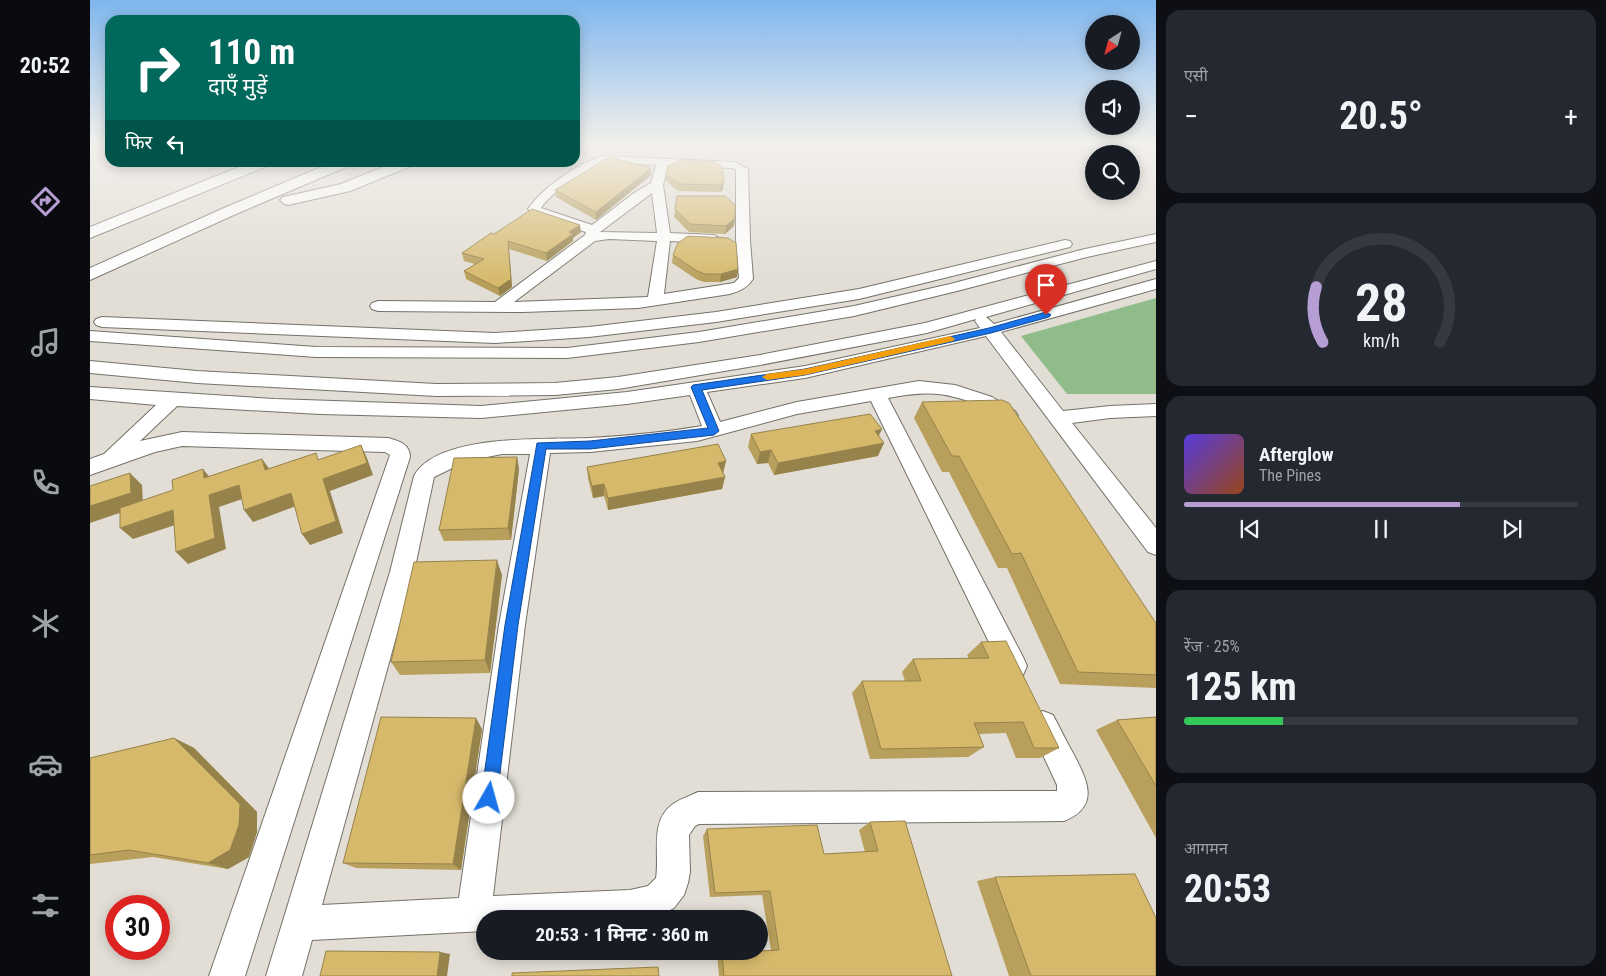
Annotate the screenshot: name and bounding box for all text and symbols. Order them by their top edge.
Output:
north arrow [1085,15,1140,70]
map controls [1085,15,1140,200]
text: 110 m [208,32,295,73]
icon: right [125,35,190,100]
text: 20:52 [20,53,70,78]
text: एसी [1184,66,1208,85]
text: दाएँ मुड़ें [208,74,268,99]
button: sound [1085,80,1140,135]
text: 20.5° [1339,94,1423,138]
text: − [1184,100,1198,133]
text: + [1564,100,1578,133]
icon: left [162,130,190,158]
text: फिर [125,131,152,154]
button: search [1085,145,1140,200]
icon: directions [28,184,63,219]
pin [1025,264,1067,315]
icon: arrive [1032,271,1060,299]
text: 28 [1355,273,1407,334]
icon: music [28,325,63,360]
text: km/h [1363,330,1399,351]
text: Afterglow [1259,443,1333,466]
icon: phone [28,465,63,500]
text: The Pines [1259,466,1321,485]
icon: previous [1236,515,1264,543]
icon: pause [1367,515,1395,543]
icon: next [1498,515,1526,543]
icon: climate [28,606,63,641]
text: रेंज · 25% [1184,637,1240,656]
text: 125 km [1184,665,1297,709]
icon: car [28,747,63,782]
position arrow [462,771,514,823]
text: आगमन [1184,839,1228,858]
text: 20:53 [1184,867,1271,911]
icon: filters [28,888,63,923]
speed limit sign: 30 [105,895,170,960]
text: 20:53 · 1 मिनट · 360 m [535,923,709,946]

